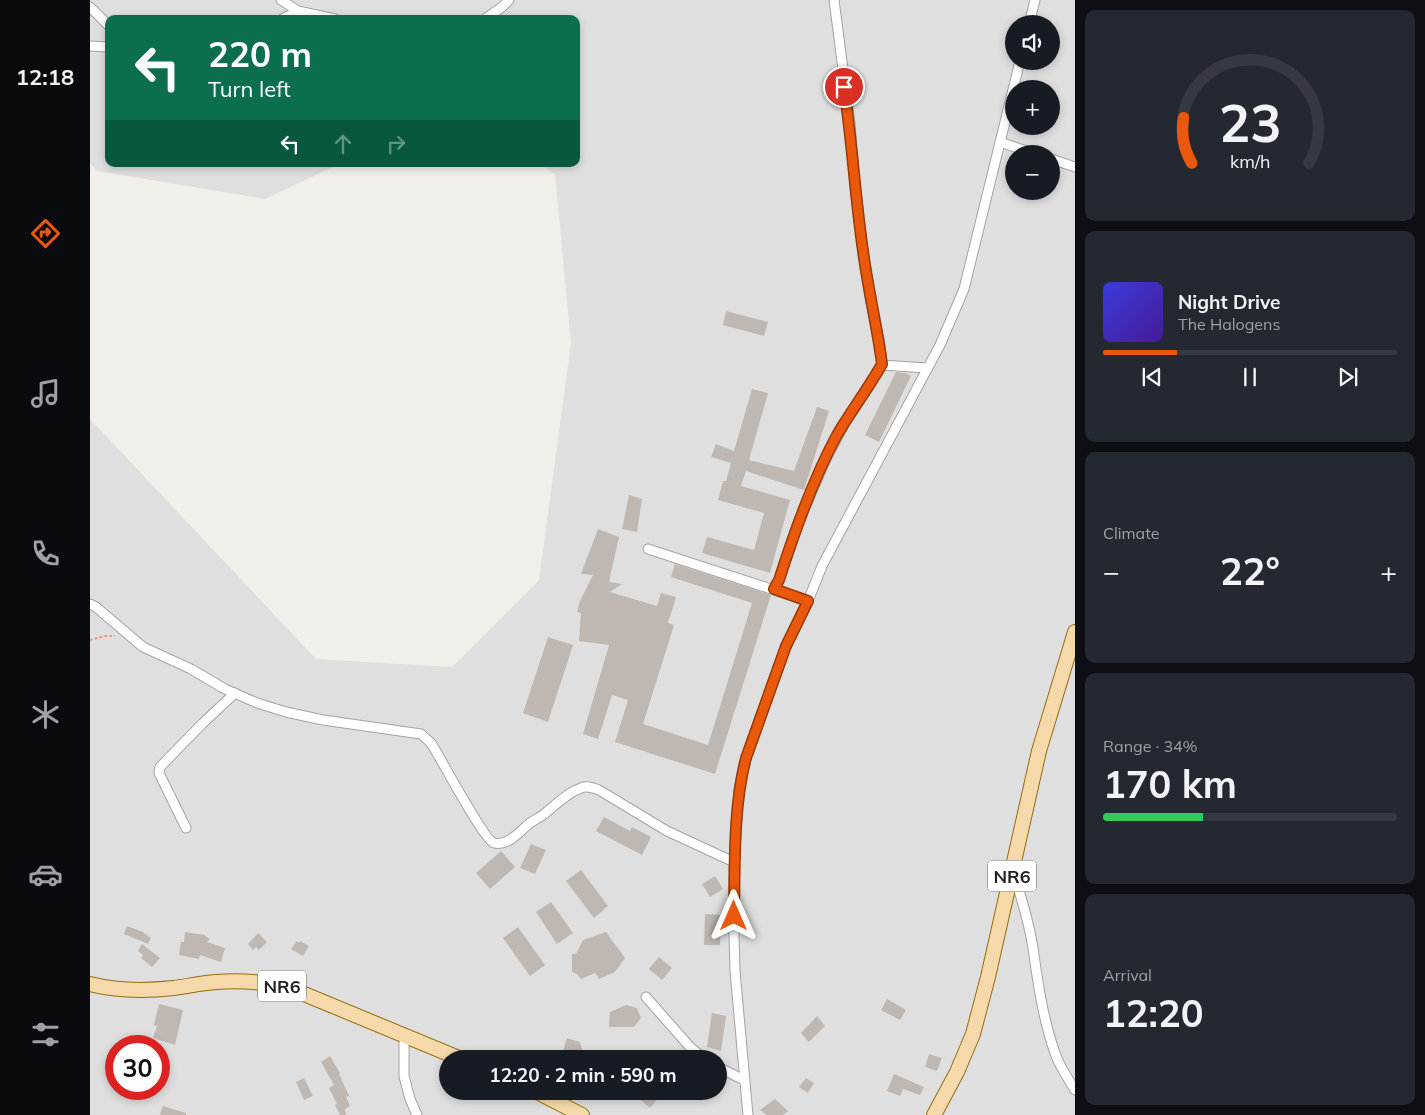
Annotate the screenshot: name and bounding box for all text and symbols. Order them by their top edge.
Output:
map controls [1005,15,1060,200]
button: sound [1005,15,1060,70]
text: 220 m [208,32,312,76]
icon: left [125,35,190,100]
text: 12:18 [16,63,74,91]
pin [823,66,865,108]
icon: arrive [830,73,858,101]
text: Turn left [208,75,291,103]
button: + [1005,80,1060,135]
text: 23 [1219,90,1281,155]
icon: left [276,130,304,158]
icon: ahead [329,130,357,158]
icon: right [382,130,410,158]
button: − [1005,145,1060,200]
text: km/h [1230,150,1270,172]
icon: directions [28,216,63,251]
text: Night Drive [1178,290,1280,314]
text: The Halogens [1178,314,1280,334]
icon: previous [1138,363,1166,391]
icon: pause [1236,363,1264,391]
icon: next [1334,363,1362,391]
icon: music [28,376,63,411]
text: Climate [1103,523,1159,543]
icon: phone [28,536,63,571]
text: 22° [1220,547,1280,595]
text: − [1103,554,1120,589]
text: + [1380,554,1397,589]
icon: climate [28,697,63,732]
text: Range · 34% [1103,736,1198,756]
text: 170 km [1103,760,1237,808]
icon: car [28,857,63,892]
road number: NR6 [988,860,1036,891]
position arrow [707,889,759,941]
text: Arrival [1103,965,1152,985]
road number: NR6 [258,970,306,1001]
text: 12:20 [1103,989,1204,1037]
icon: filters [28,1017,63,1052]
speed limit sign: 30 [105,1035,170,1100]
text: 12:20 · 2 min · 590 m [489,1063,677,1087]

